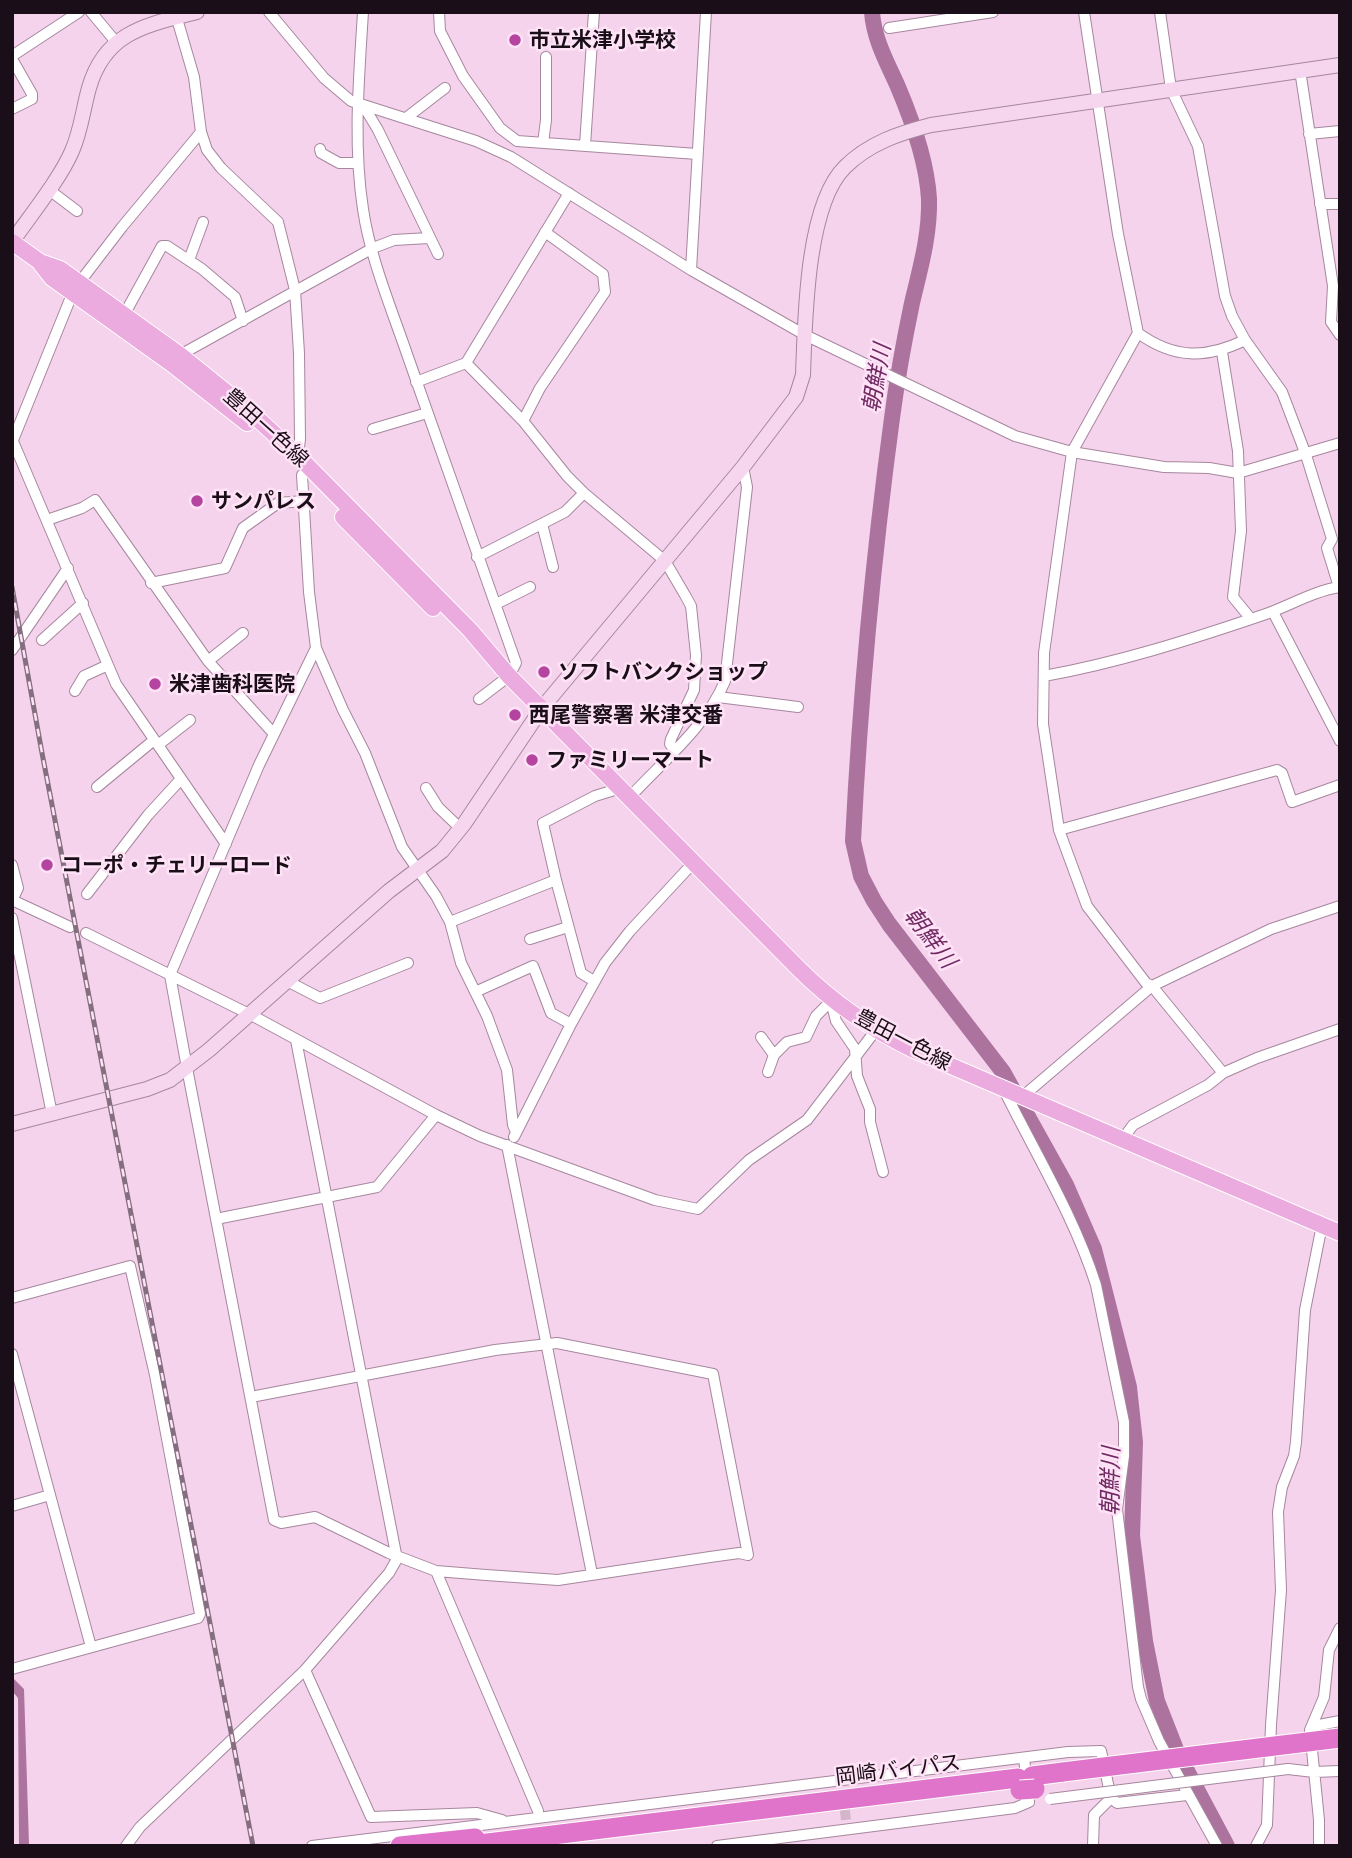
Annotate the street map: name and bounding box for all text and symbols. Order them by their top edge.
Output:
place label: 市立米津小学校 [529,27,676,53]
marker: 市立米津小学校 [507,32,523,48]
water label: 朝鮮川 [857,342,897,414]
street label: 豊田一色線 [219,384,313,472]
place label: サンパレス [211,488,316,514]
marker: サンパレス [189,493,205,509]
place label: ソフトバンクショップ [558,659,768,685]
marker: ソフトバンクショップ [536,664,552,680]
place label: 米津歯科医院 [169,671,295,697]
marker: 米津歯科医院 [147,676,163,692]
place label: 西尾警察署 米津交番 [529,702,723,728]
marker: 西尾警察署 米津交番 [507,707,523,723]
place label: ファミリーマート [546,747,714,773]
marker: ファミリーマート [524,752,540,768]
place label: コーポ・チェリーロード [61,852,292,878]
marker: コーポ・チェリーロード [39,857,55,873]
water label: 朝鮮川 [898,902,962,974]
street label: 豊田一色線 [851,1004,955,1076]
water label: 朝鮮川 [1097,1446,1125,1516]
street label: 岡崎バイパス [834,1750,962,1790]

